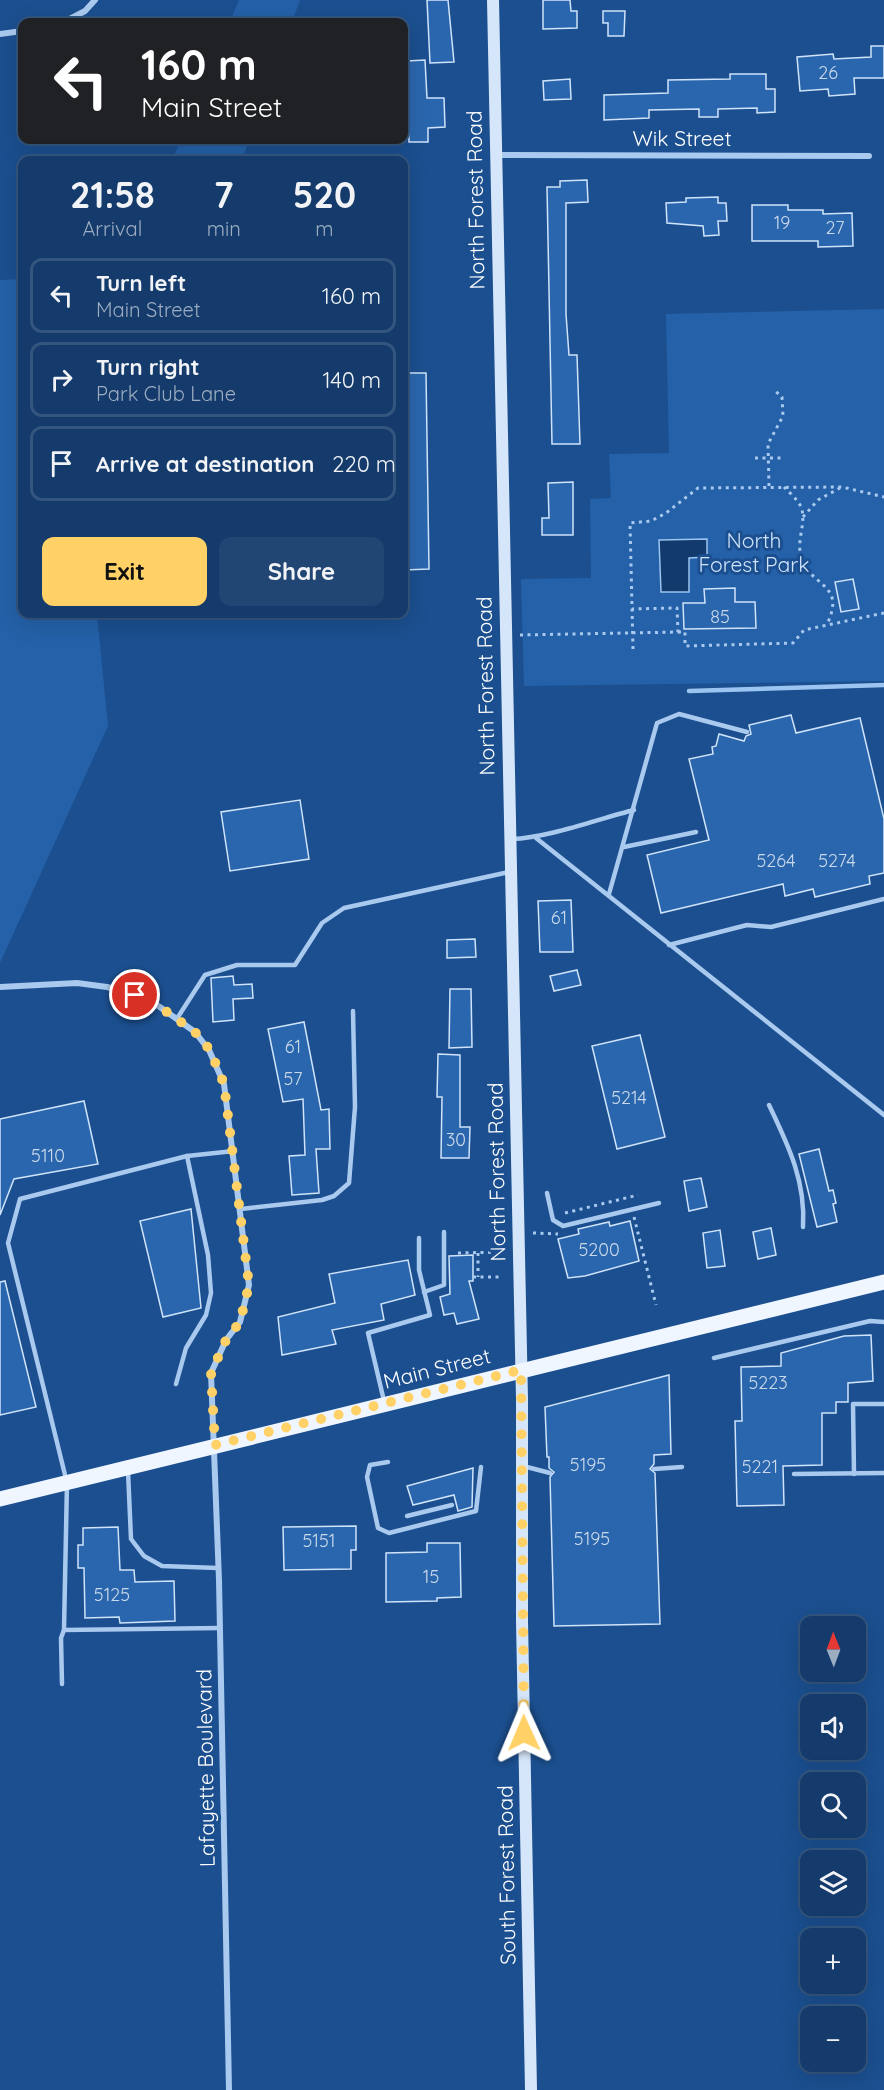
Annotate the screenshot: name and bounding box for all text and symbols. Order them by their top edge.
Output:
text: 160 m [141,38,257,91]
icon: left [42,42,120,120]
house number: 26 [818,61,838,84]
text: Main Street [141,90,282,124]
street label: North Forest Road [460,110,490,290]
street label: Wik Street [632,125,732,151]
text: 21:58 [70,172,155,217]
text: 7 [214,172,234,217]
text: 520 [293,172,356,217]
house number: 19 [774,211,790,234]
text: Arrival [82,216,142,241]
text: min [207,216,241,241]
text: m [315,216,333,241]
house number: 27 [826,216,844,239]
text: Turn left [96,269,186,297]
icon: left [45,279,78,312]
text: 160 m [322,282,381,310]
text: Main Street [96,297,201,322]
text: Turn right [96,353,200,381]
icon: right [45,363,78,396]
text: 140 m [322,366,381,394]
text: Park Club Lane [96,381,236,406]
icon: arrive [45,447,78,480]
text: Arrive at destination [96,450,314,478]
text: 220 m [332,450,396,478]
park label: North Forest Park [699,527,809,577]
button: Exit [42,537,207,606]
button: Share [219,537,384,606]
street label: North Forest Road [470,596,500,776]
house number: 85 [710,605,730,628]
house number: 5264 [756,849,796,872]
house number: 5274 [818,849,856,872]
house number: 61 [551,906,567,929]
pin [109,969,160,1020]
icon: arrive [118,978,151,1011]
house number: 61 [285,1035,301,1058]
house number: 57 [283,1067,303,1090]
street label: North Forest Road [481,1082,511,1262]
house number: 5214 [611,1086,647,1109]
house number: 30 [446,1128,466,1151]
house number: 5110 [31,1144,65,1167]
house number: 5200 [578,1238,620,1261]
street label: Main Street [380,1342,493,1394]
house number: 5223 [748,1371,788,1394]
house number: 5195 [570,1453,606,1476]
house number: 5221 [742,1455,778,1478]
house number: 5195 [574,1527,610,1550]
house number: 5151 [303,1529,335,1552]
house number: 15 [423,1565,439,1588]
house number: 5125 [94,1583,130,1606]
north arrow [800,1616,866,1682]
map controls [800,1616,866,2072]
street label: Lafayette Boulevard [190,1669,220,1867]
button: sound [800,1694,866,1760]
position arrow [492,1701,556,1765]
button: search [800,1772,866,1838]
street label: South Forest Road [491,1785,521,1965]
button: layers [800,1850,866,1916]
button: + [800,1928,866,1994]
button: − [800,2006,866,2072]

